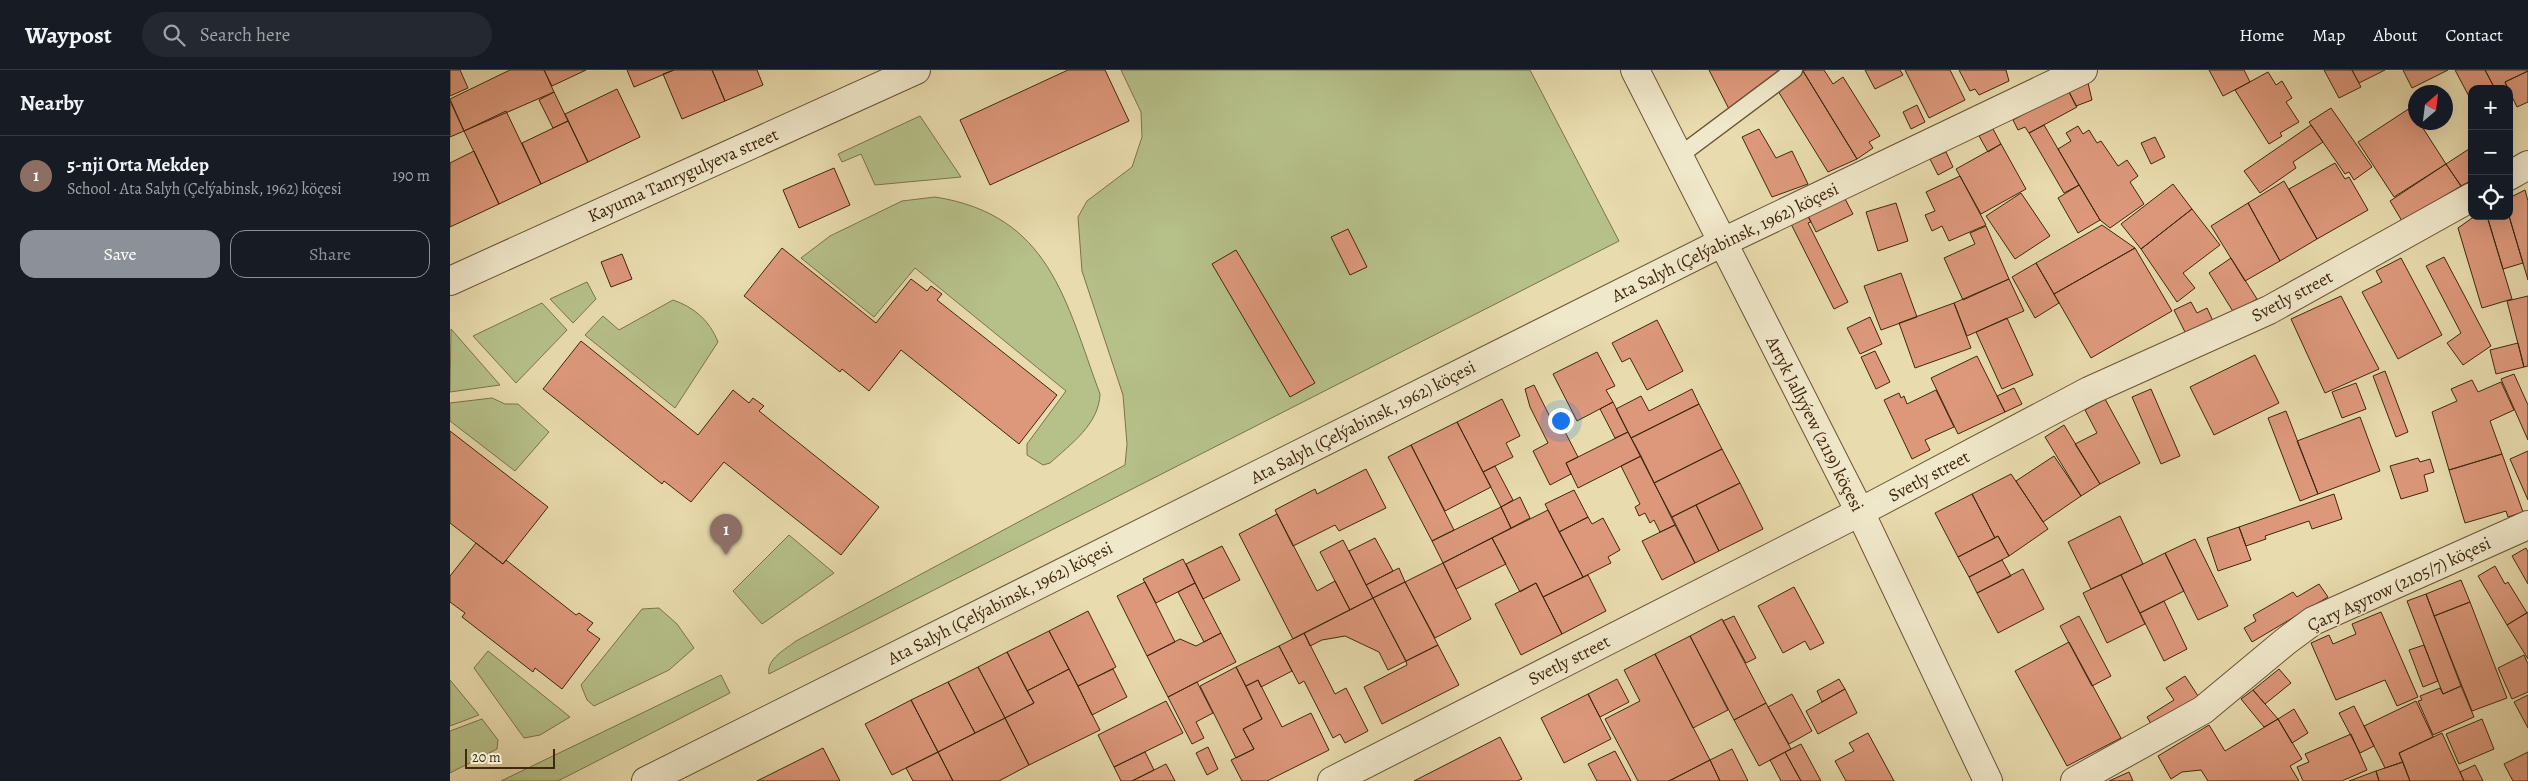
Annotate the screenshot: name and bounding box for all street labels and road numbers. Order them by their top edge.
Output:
street label: Kayuma Tanrygulyeva street [584,122,782,228]
street label: Ata Salyh (Çelýabinsk, 1962) köçesi [1607,176,1843,308]
street label: Svetly street [2247,265,2337,327]
street label: Artyk Jallyýew (2119) köçesi [1760,331,1870,516]
street label: Ata Salyh (Çelýabinsk, 1962) köçesi [1245,355,1480,490]
street label: Svetly street [1884,445,1974,507]
street label: Çary Aşyrow (2105/7) köçesi [2303,531,2495,637]
street label: Ata Salyh (Çelýabinsk, 1962) köçesi [882,536,1117,671]
street label: Svetly street [1524,629,1614,691]

